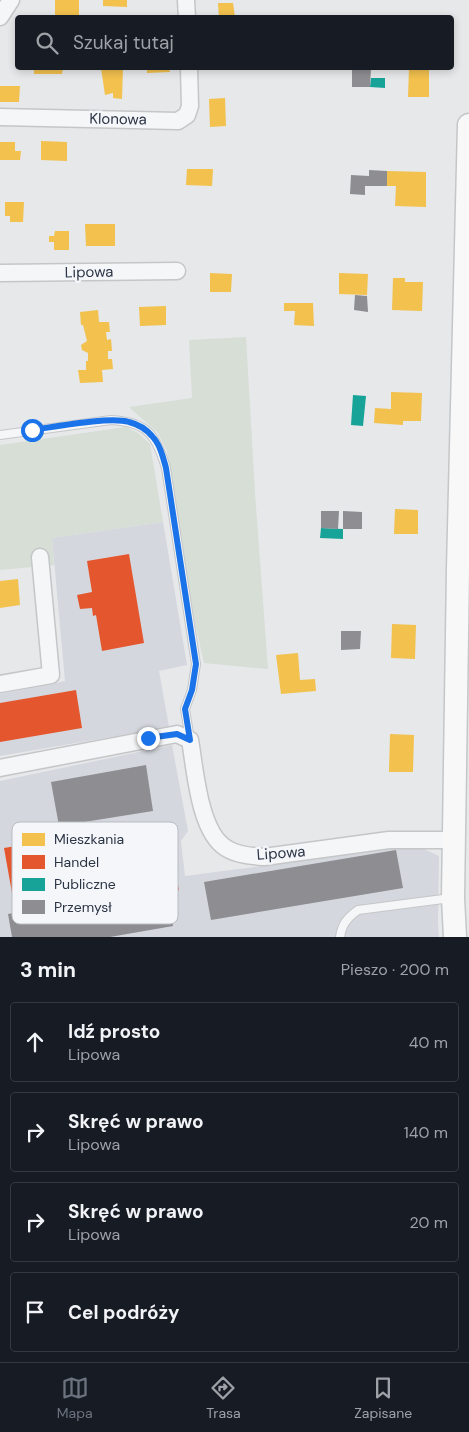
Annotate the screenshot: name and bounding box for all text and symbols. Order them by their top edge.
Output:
search box [15,15,454,70]
icon: search [33,29,61,57]
text: Szukaj tutaj [73,30,174,55]
street label: Klonowa [89,108,147,130]
street label: Lipowa [64,262,114,282]
route start [21,419,44,442]
route end [137,727,160,750]
legend [12,822,178,924]
text: Mieszkania [54,830,124,848]
street label: Lipowa [256,841,306,865]
text: Handel [54,853,99,871]
text: Publiczne [54,875,116,893]
text: Przemysł [54,898,112,916]
text: 3 min [20,956,76,984]
text: Pieszo · 200 m [341,959,449,980]
text: Idź prosto [68,1019,160,1044]
icon: ahead [21,1028,49,1056]
text: 40 m [409,1032,448,1053]
text: Lipowa [68,1044,120,1065]
text: Skręć w prawo [68,1109,204,1134]
icon: right [21,1118,49,1146]
text: 140 m [404,1122,448,1143]
text: Lipowa [68,1134,120,1155]
text: Skręć w prawo [68,1199,204,1224]
icon: right [21,1208,49,1236]
text: 20 m [409,1212,448,1233]
text: Lipowa [68,1224,120,1245]
icon: arrive [21,1298,49,1326]
text: Cel podróży [68,1300,179,1325]
tab: Mapa [57,1374,93,1422]
tab: Trasa [206,1374,241,1422]
tab: Zapisane [354,1374,412,1422]

